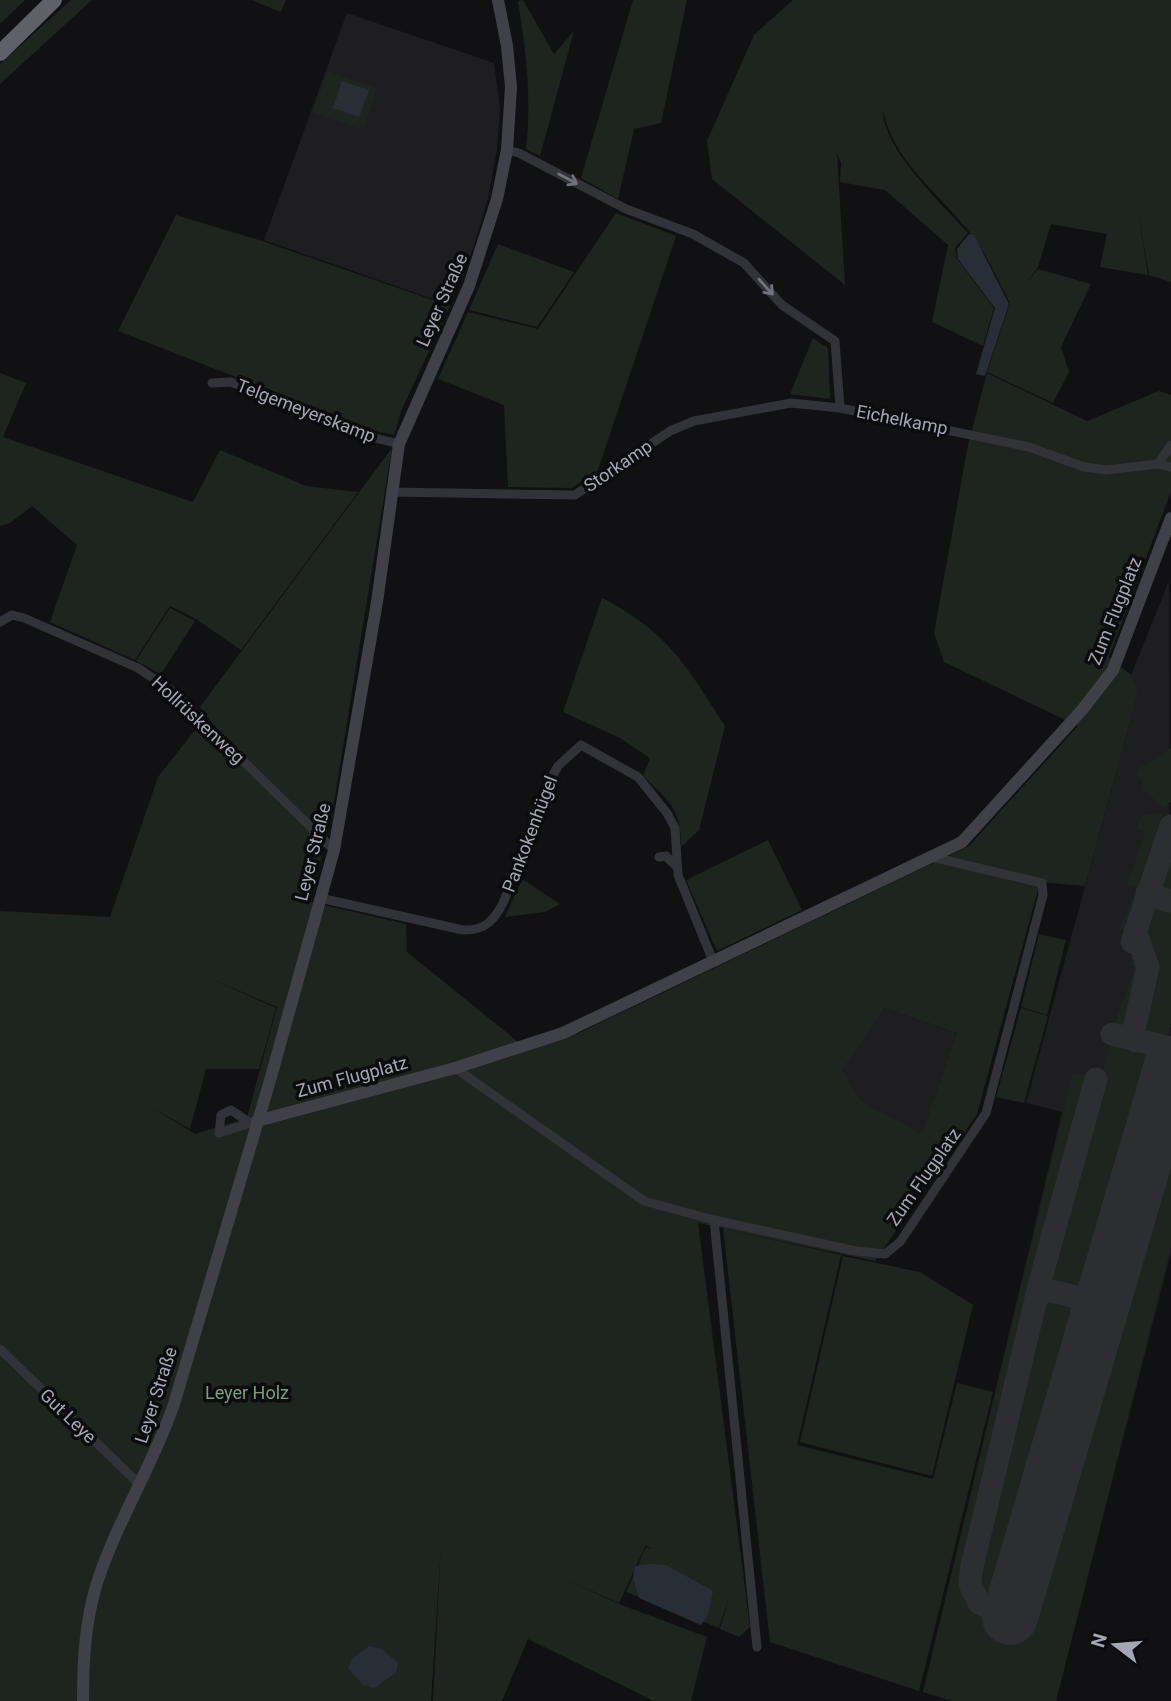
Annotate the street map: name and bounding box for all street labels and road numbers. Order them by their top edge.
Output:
street label: Leyer Straße [412,250,471,350]
street label: Telgemeyerskamp [234,374,378,447]
street label: Eichelkamp [855,400,950,439]
street label: Storkamp [580,435,656,496]
street label: Zum Flugplatz [1083,554,1146,668]
street label: Hollrüskenweg [148,671,249,768]
street label: Pankokenhügel [498,773,561,895]
street label: Leyer Straße [290,801,335,903]
street label: Zum Flugplatz [294,1052,410,1101]
street label: Zum Flugplatz [882,1124,965,1230]
street label: Leyer Straße [130,1344,181,1446]
street label: Gut Leye [36,1384,101,1447]

